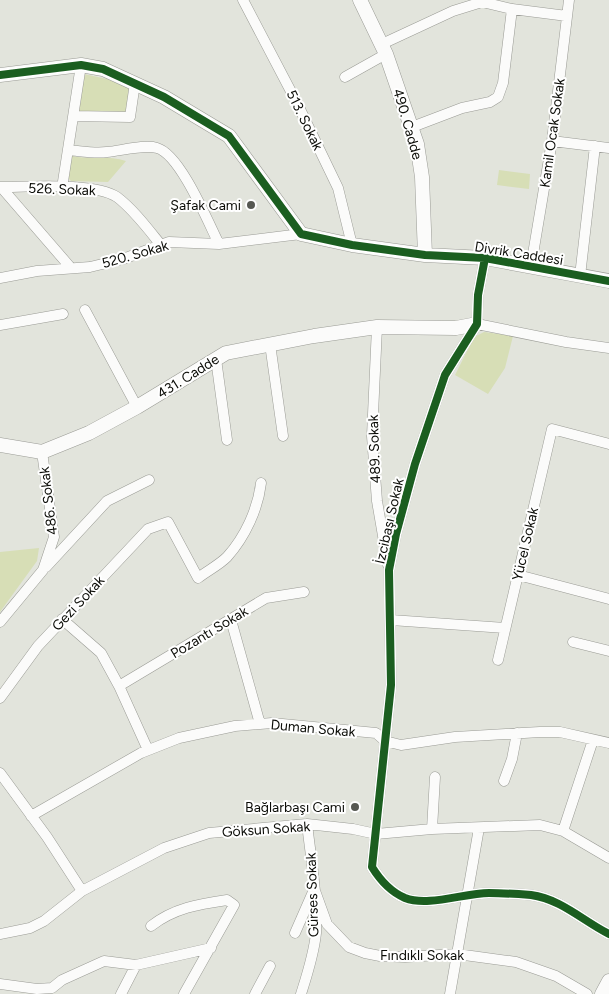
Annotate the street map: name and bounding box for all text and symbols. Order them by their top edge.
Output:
street label: Kamil Ocak Sokak [536,77,569,189]
street label: 513. Sokak [283,87,327,153]
street label: 490. Cadde [389,87,426,162]
street label: 526. Sokak [28,180,96,199]
place label: Şafak Cami [170,197,241,214]
marker: Şafak Cami [245,199,257,211]
street label: 520. Sokak [100,237,171,272]
street label: Divrik Caddesi [473,238,564,269]
street label: 431. Cadde [154,351,223,402]
street label: 489. Sokak [365,414,384,484]
street label: 486. Sokak [36,466,61,536]
street label: İzcibaşı Sokak [371,476,408,566]
street label: Yücel Sokak [509,506,542,583]
street label: Gezi Sokak [49,572,108,634]
street label: Pozantı Sokak [168,603,251,662]
street label: Duman Sokak [270,716,356,741]
place label: Bağlarbaşı Cami [245,799,345,816]
marker: Bağlarbaşı Cami [349,801,361,813]
street label: Göksun Sokak [221,818,311,841]
street label: Gürses Sokak [303,852,322,938]
street label: Fındıklı Sokak [380,947,464,964]

